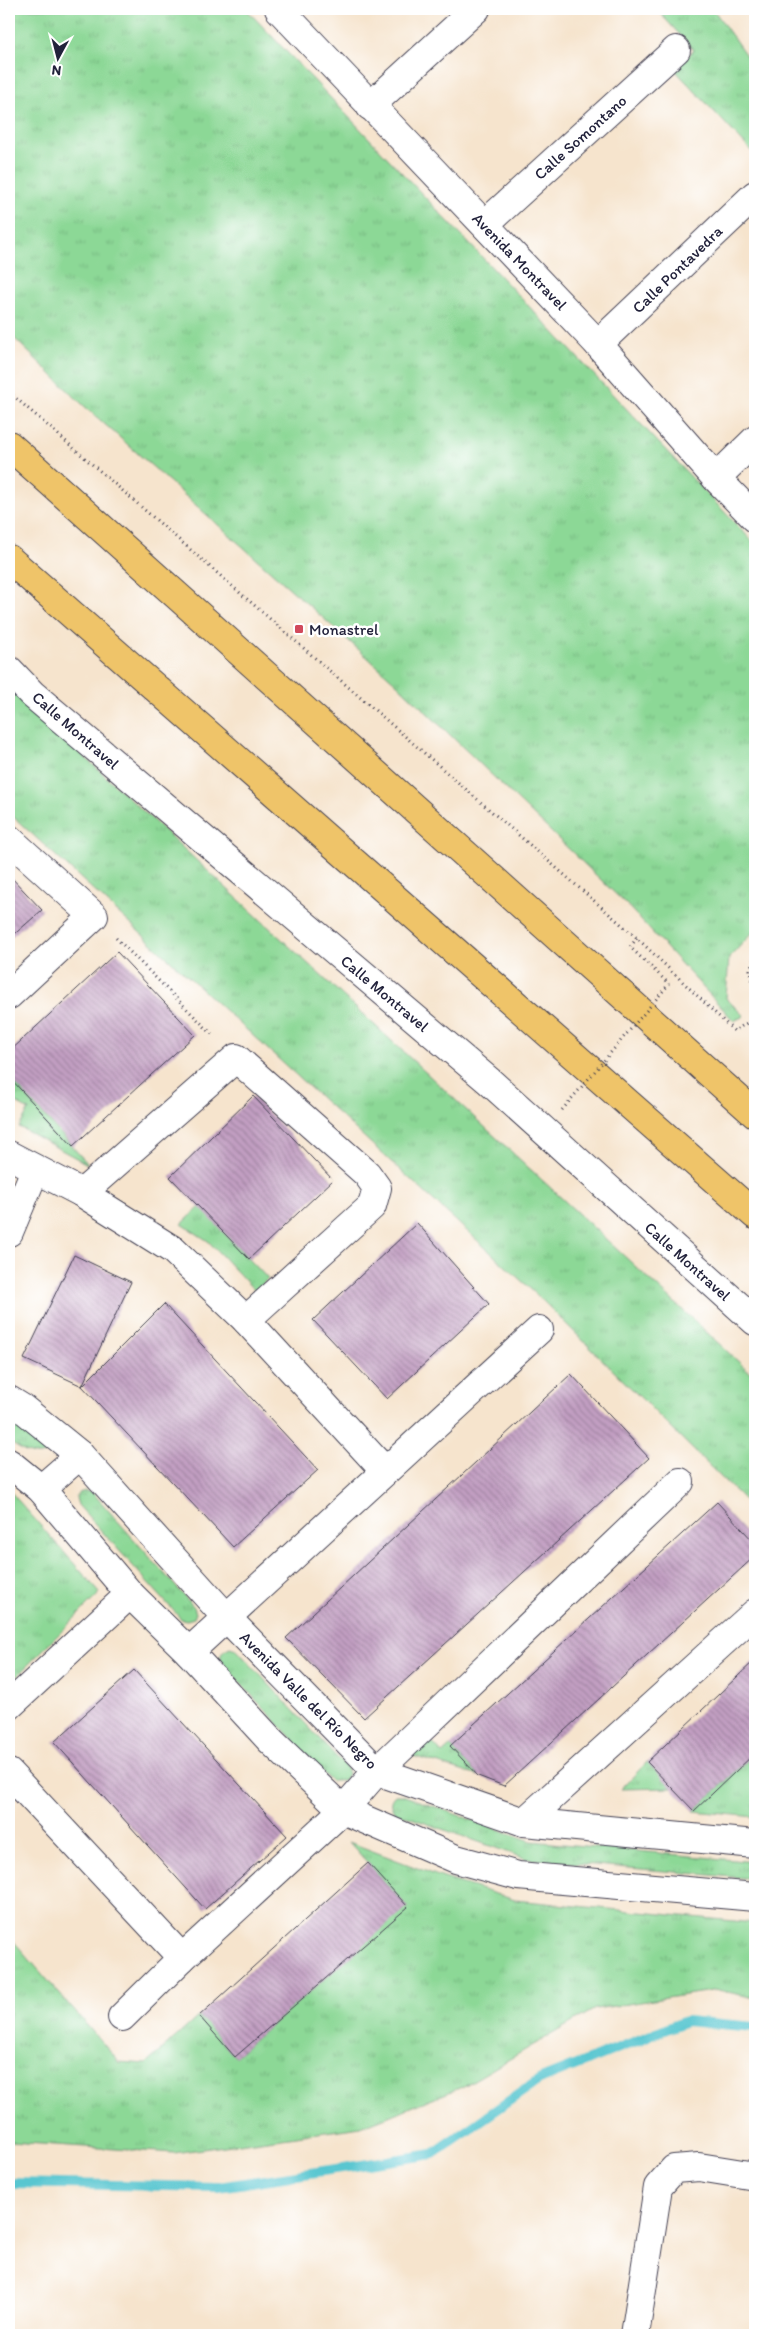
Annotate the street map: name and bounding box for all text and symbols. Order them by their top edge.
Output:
north arrow [32,32,82,82]
text: N [51,61,62,79]
street label: Calle Somontano [530,91,630,184]
street label: Avenida Montravel [468,209,571,314]
street label: Calle Pontavedra [628,221,727,317]
place label: Monastrel [309,620,379,639]
marker: Monastrel [293,623,305,635]
street label: Calle Montravel [28,687,123,774]
street label: Calle Montravel [337,951,433,1036]
street label: Calle Montravel [641,1218,735,1305]
street label: Avenida Valle del Río Negro [236,1628,381,1773]

